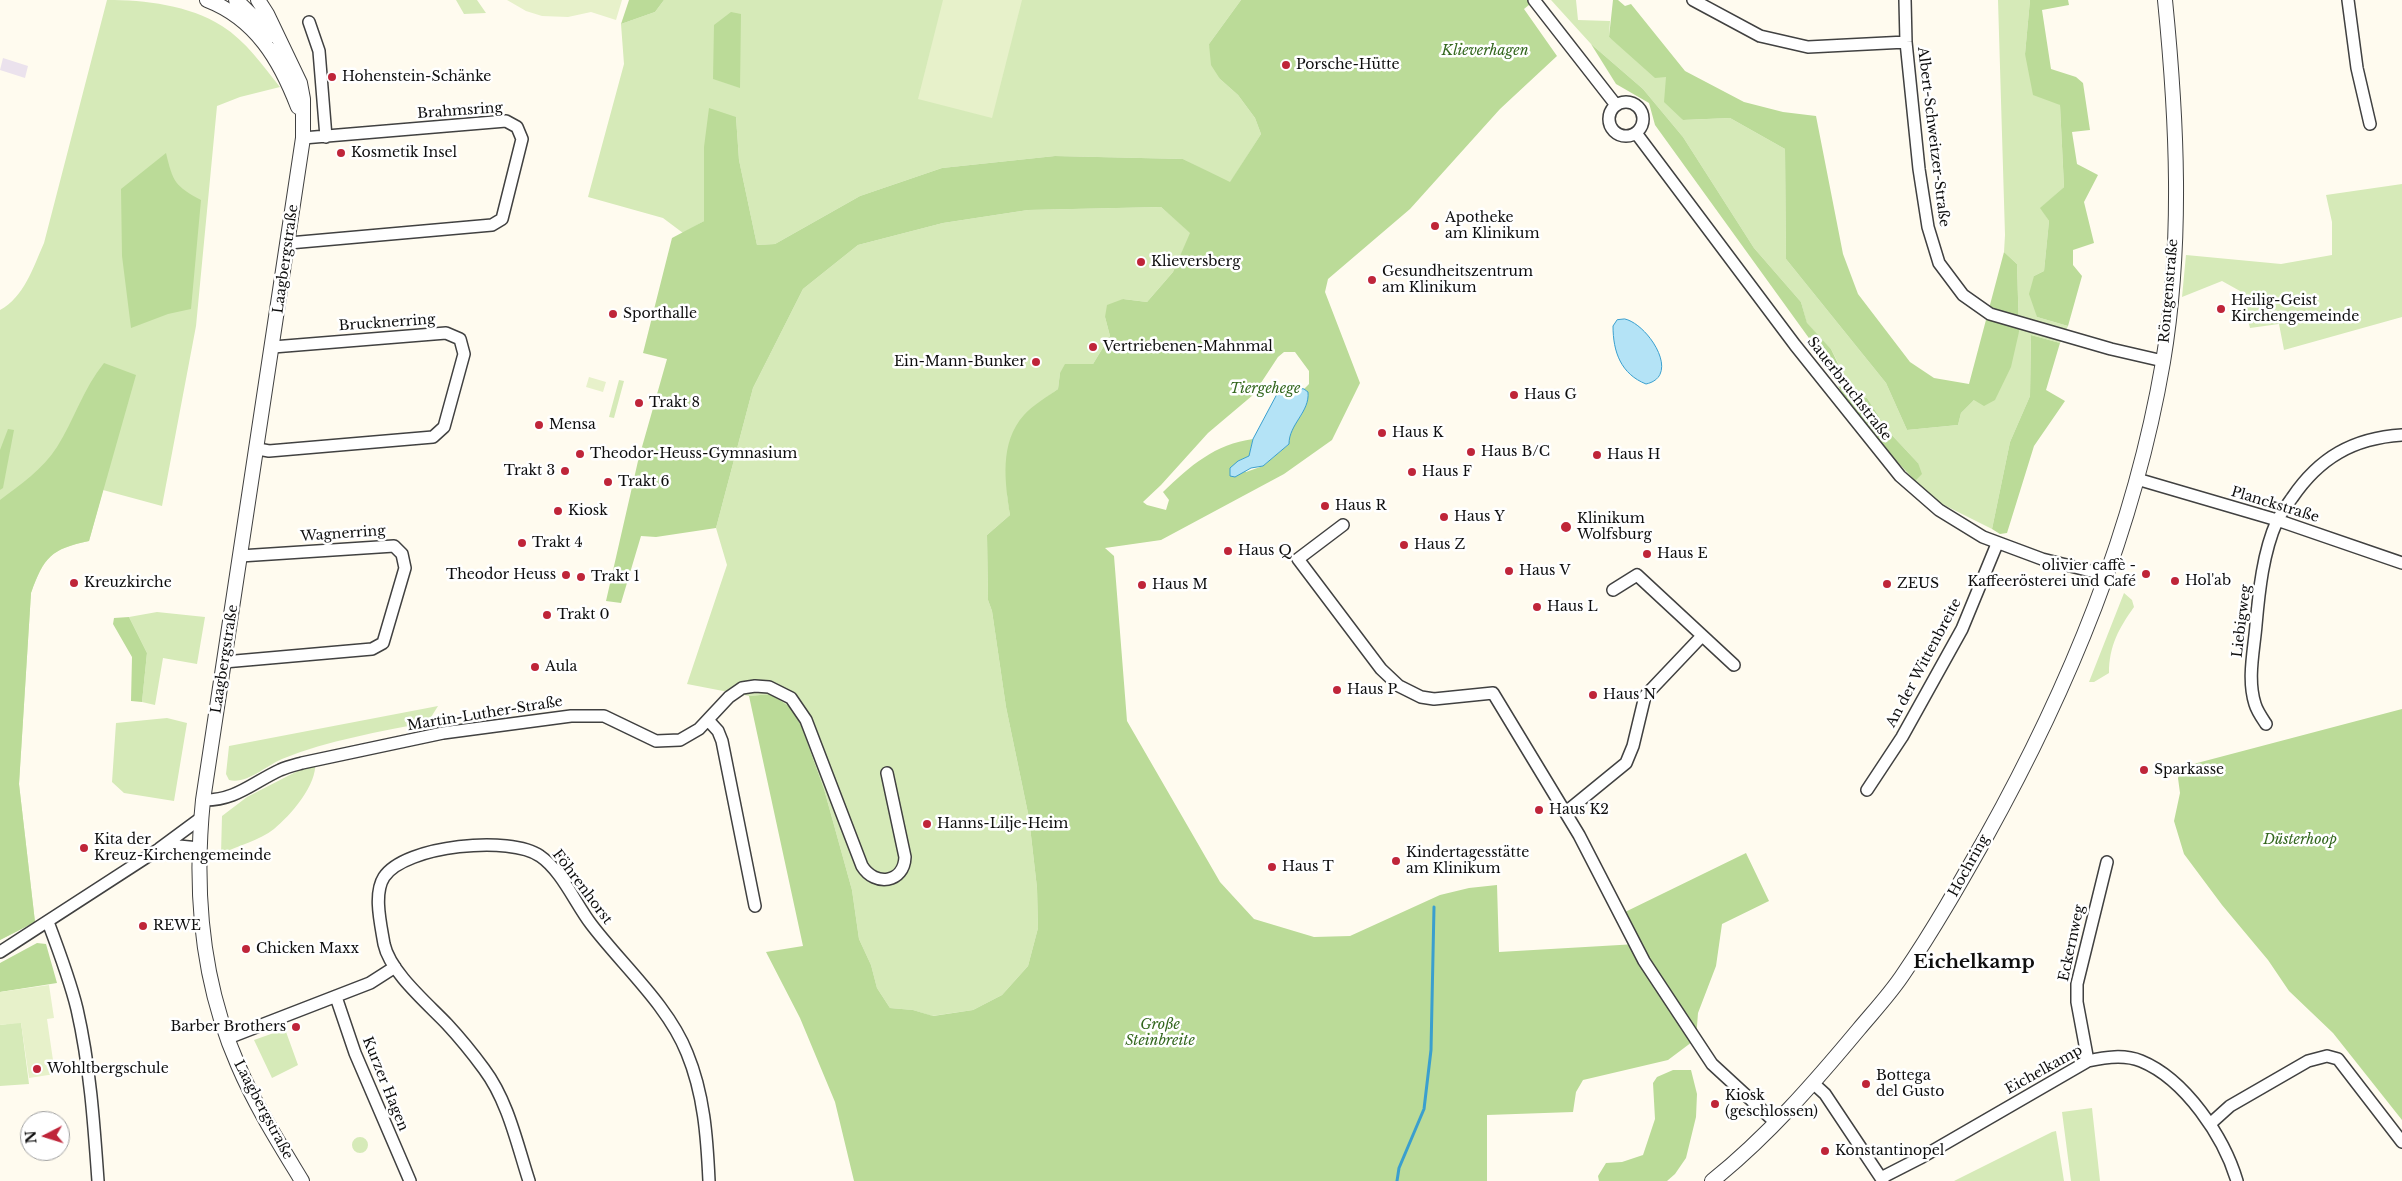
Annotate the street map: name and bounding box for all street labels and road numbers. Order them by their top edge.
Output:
street label: Albert-Schweitzer-Straße [1914,46,1952,228]
street label: Brahmsring [417,100,503,122]
street label: Laagbergstraße [270,203,302,315]
street label: Röntgenstraße [2156,238,2182,344]
street label: Brucknerring [338,311,436,335]
street label: Sauerbruchstraße [1803,334,1895,444]
street label: Planckstraße [2229,484,2321,526]
street label: Wagnerring [300,523,386,545]
street label: Liebigweg [2229,584,2255,658]
street label: An der Wittenbreite [1883,596,1965,730]
street label: Laagbergstraße [208,603,242,715]
street label: Martin-Luther-Straße [406,693,564,735]
street label: Hochring [1945,832,1993,900]
street label: Föhrenhorst [549,846,615,928]
street label: Eckernweg [2056,903,2088,983]
street label: Kurzer Hagen [358,1034,412,1134]
street label: Eichelkamp [2003,1042,2085,1098]
street label: Laagbergstraße [230,1058,296,1162]

